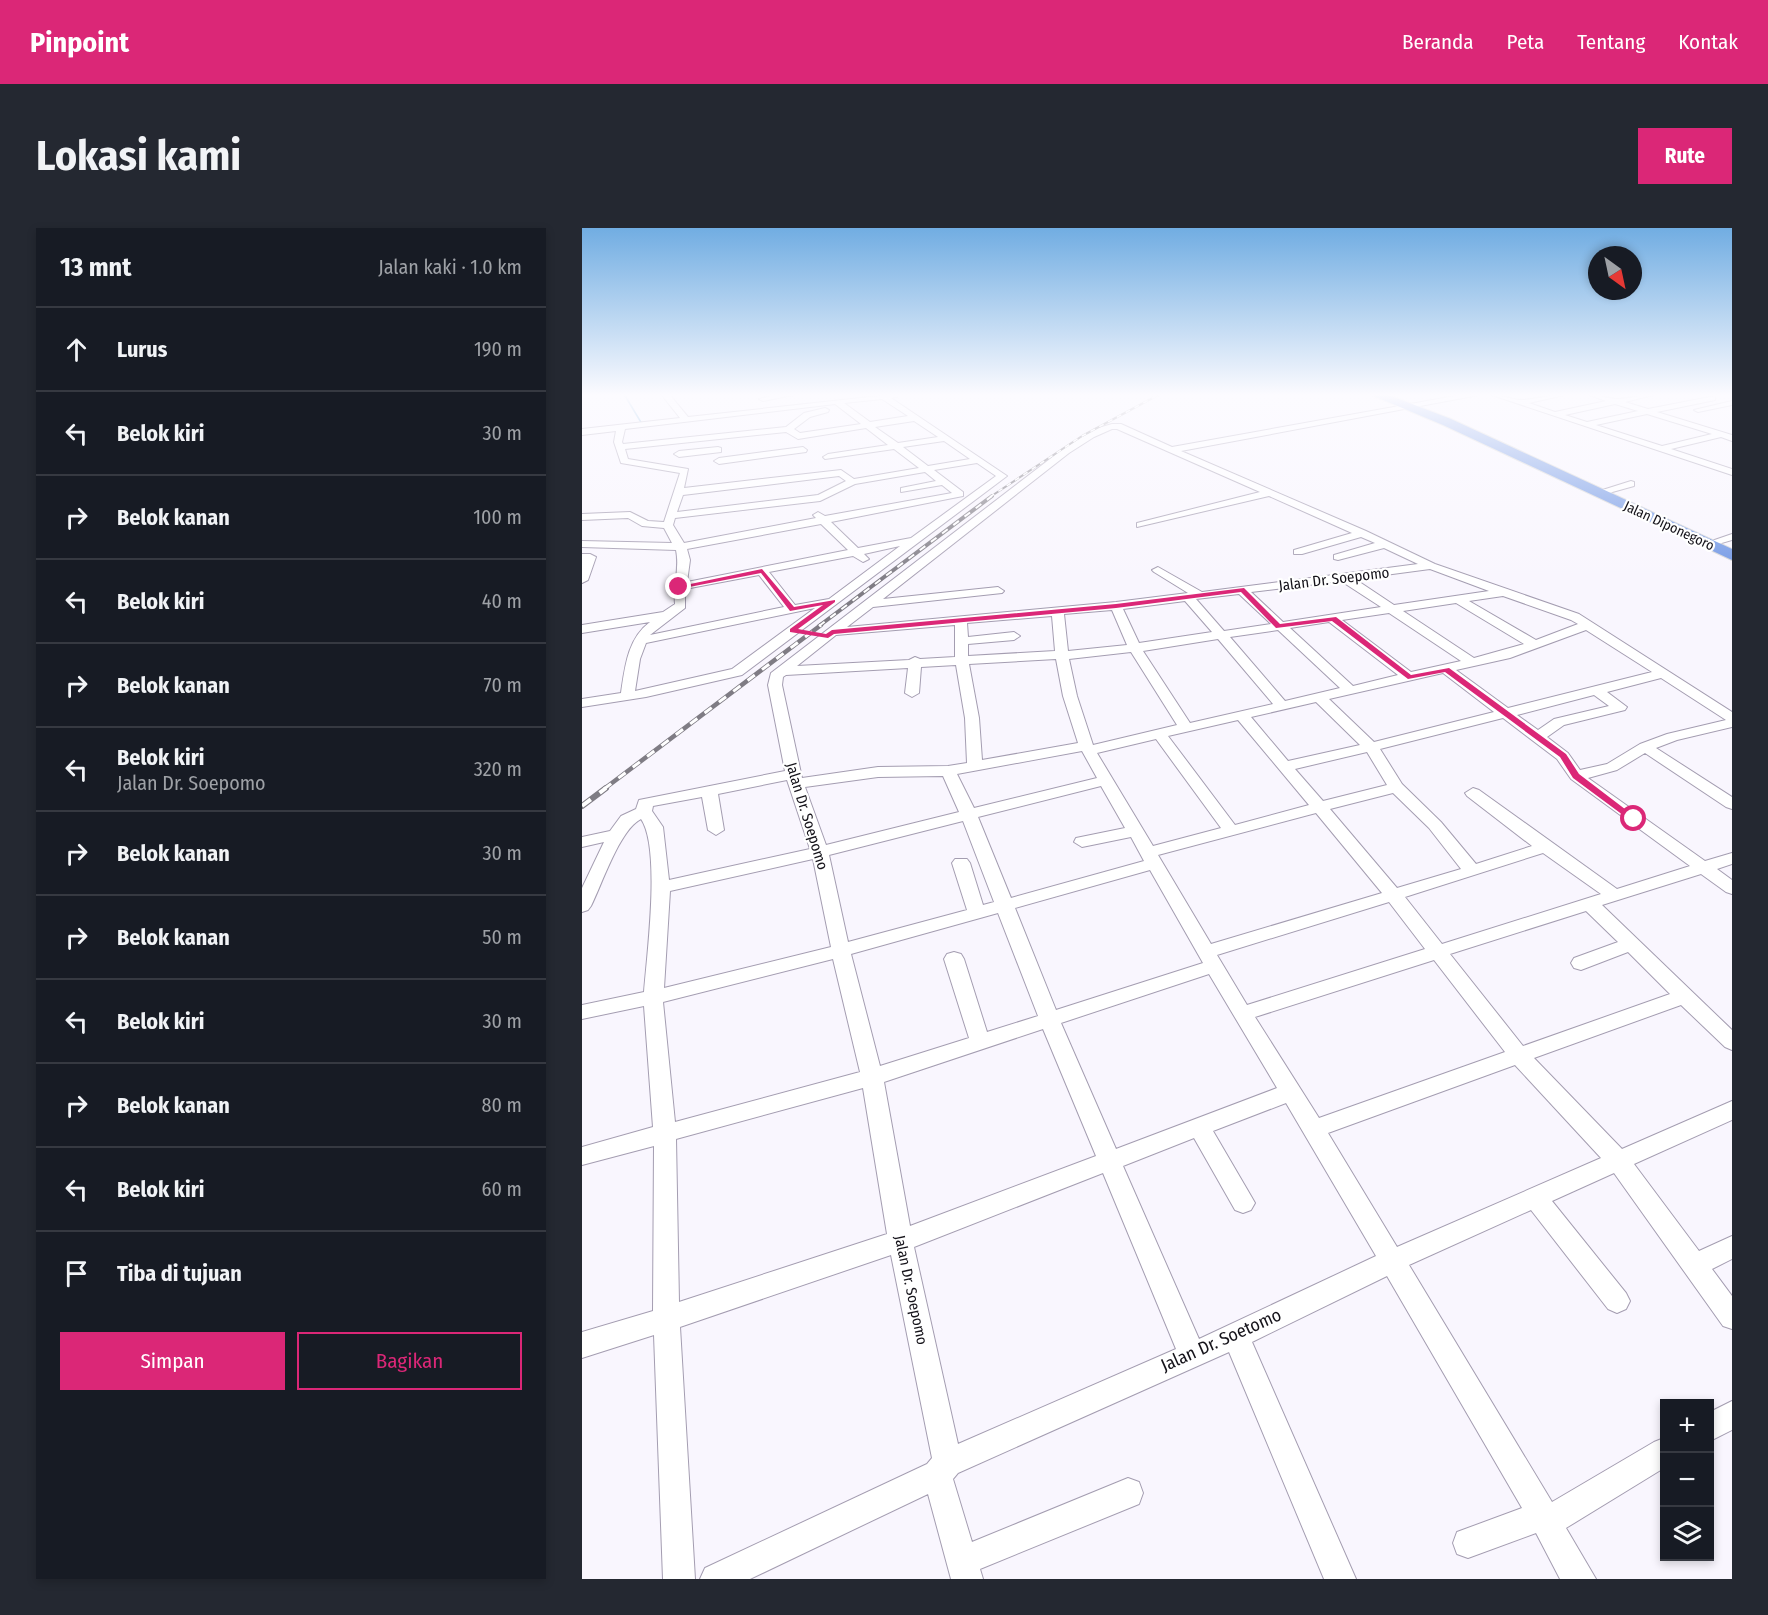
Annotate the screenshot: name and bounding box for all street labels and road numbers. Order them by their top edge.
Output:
street label: Jalan Diponegoro [1621,498,1717,554]
street label: Jalan Dr. Soepomo [1278,563,1391,595]
street label: Jalan Dr. Soepomo [782,760,832,872]
street label: Jalan Dr. Soepomo [891,1234,931,1346]
street label: Jalan Dr. Soetomo [1157,1304,1285,1376]

